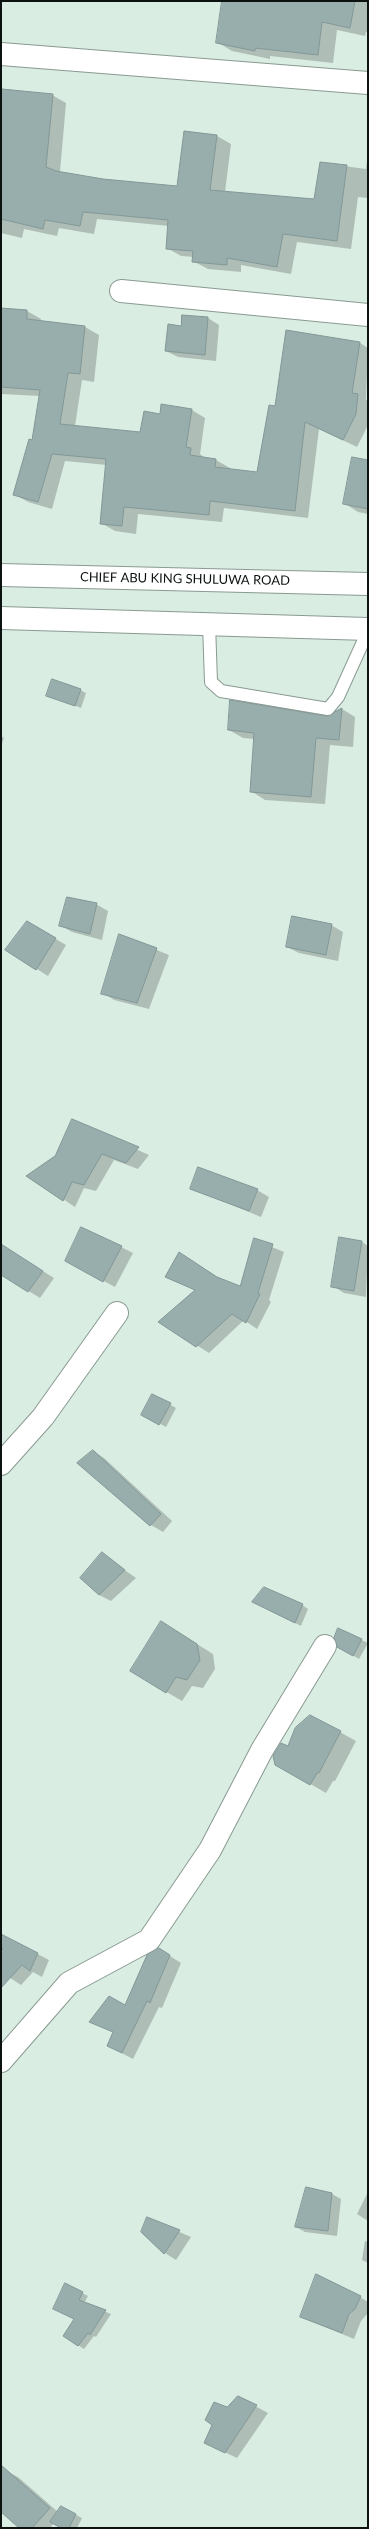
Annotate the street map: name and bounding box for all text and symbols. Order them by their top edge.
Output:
street label: CHIEF ABU KING SHULUWA ROAD [80,569,290,589]

